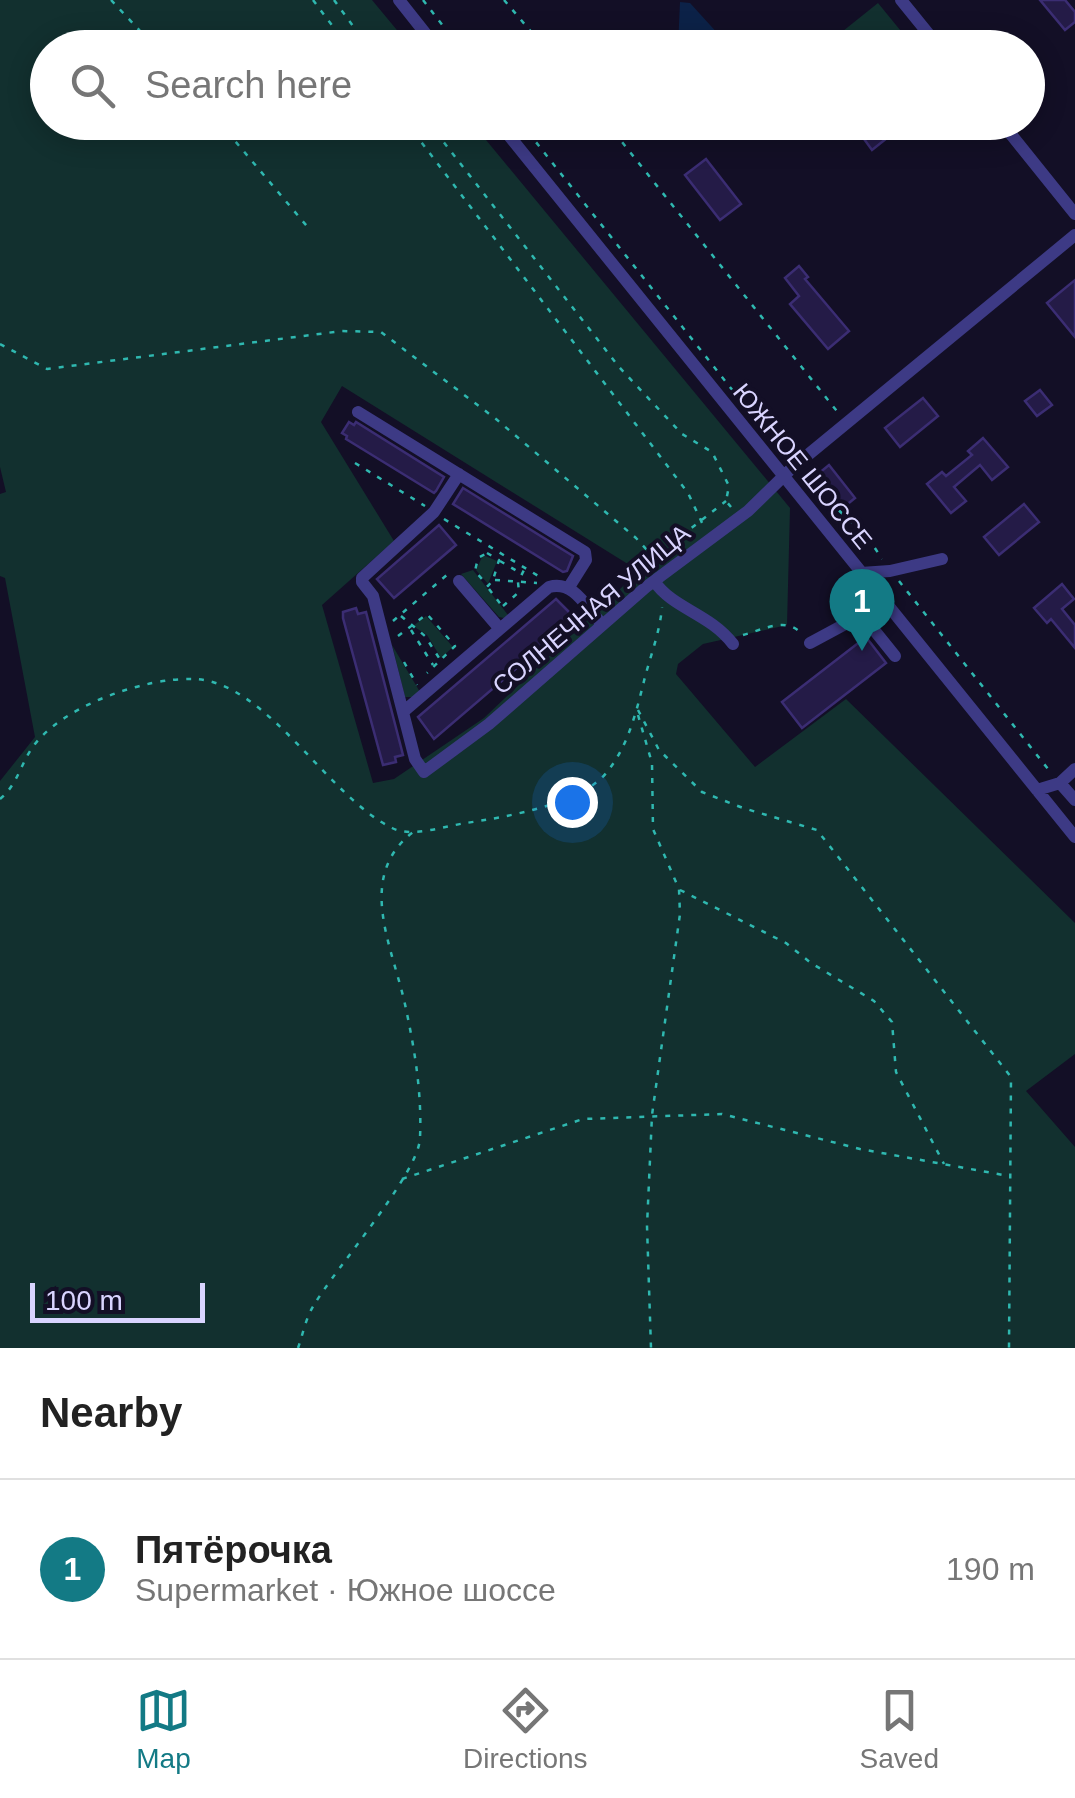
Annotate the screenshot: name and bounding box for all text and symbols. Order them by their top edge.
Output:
search box [30,30,1045,140]
icon: search [65,58,120,113]
text: Search here [145,64,352,106]
street label: ЮЖНОЕ ШОССЕ [728,378,878,554]
street label: СОЛНЕЧНАЯ УЛИЦА [487,518,696,700]
pin: 1 [830,568,894,651]
your location [547,777,598,828]
scale bar [30,1278,205,1322]
text: 100 m [45,1285,123,1316]
text: Nearby [40,1389,182,1436]
text: Пятёрочка [135,1529,332,1571]
text: 1 [64,1551,81,1587]
text: 190 m [946,1551,1035,1587]
text: Supermarket · Южное шоссе [135,1572,556,1608]
tab: Map [136,1683,191,1775]
tab: Directions [463,1683,588,1775]
tab: Saved [860,1683,939,1775]

